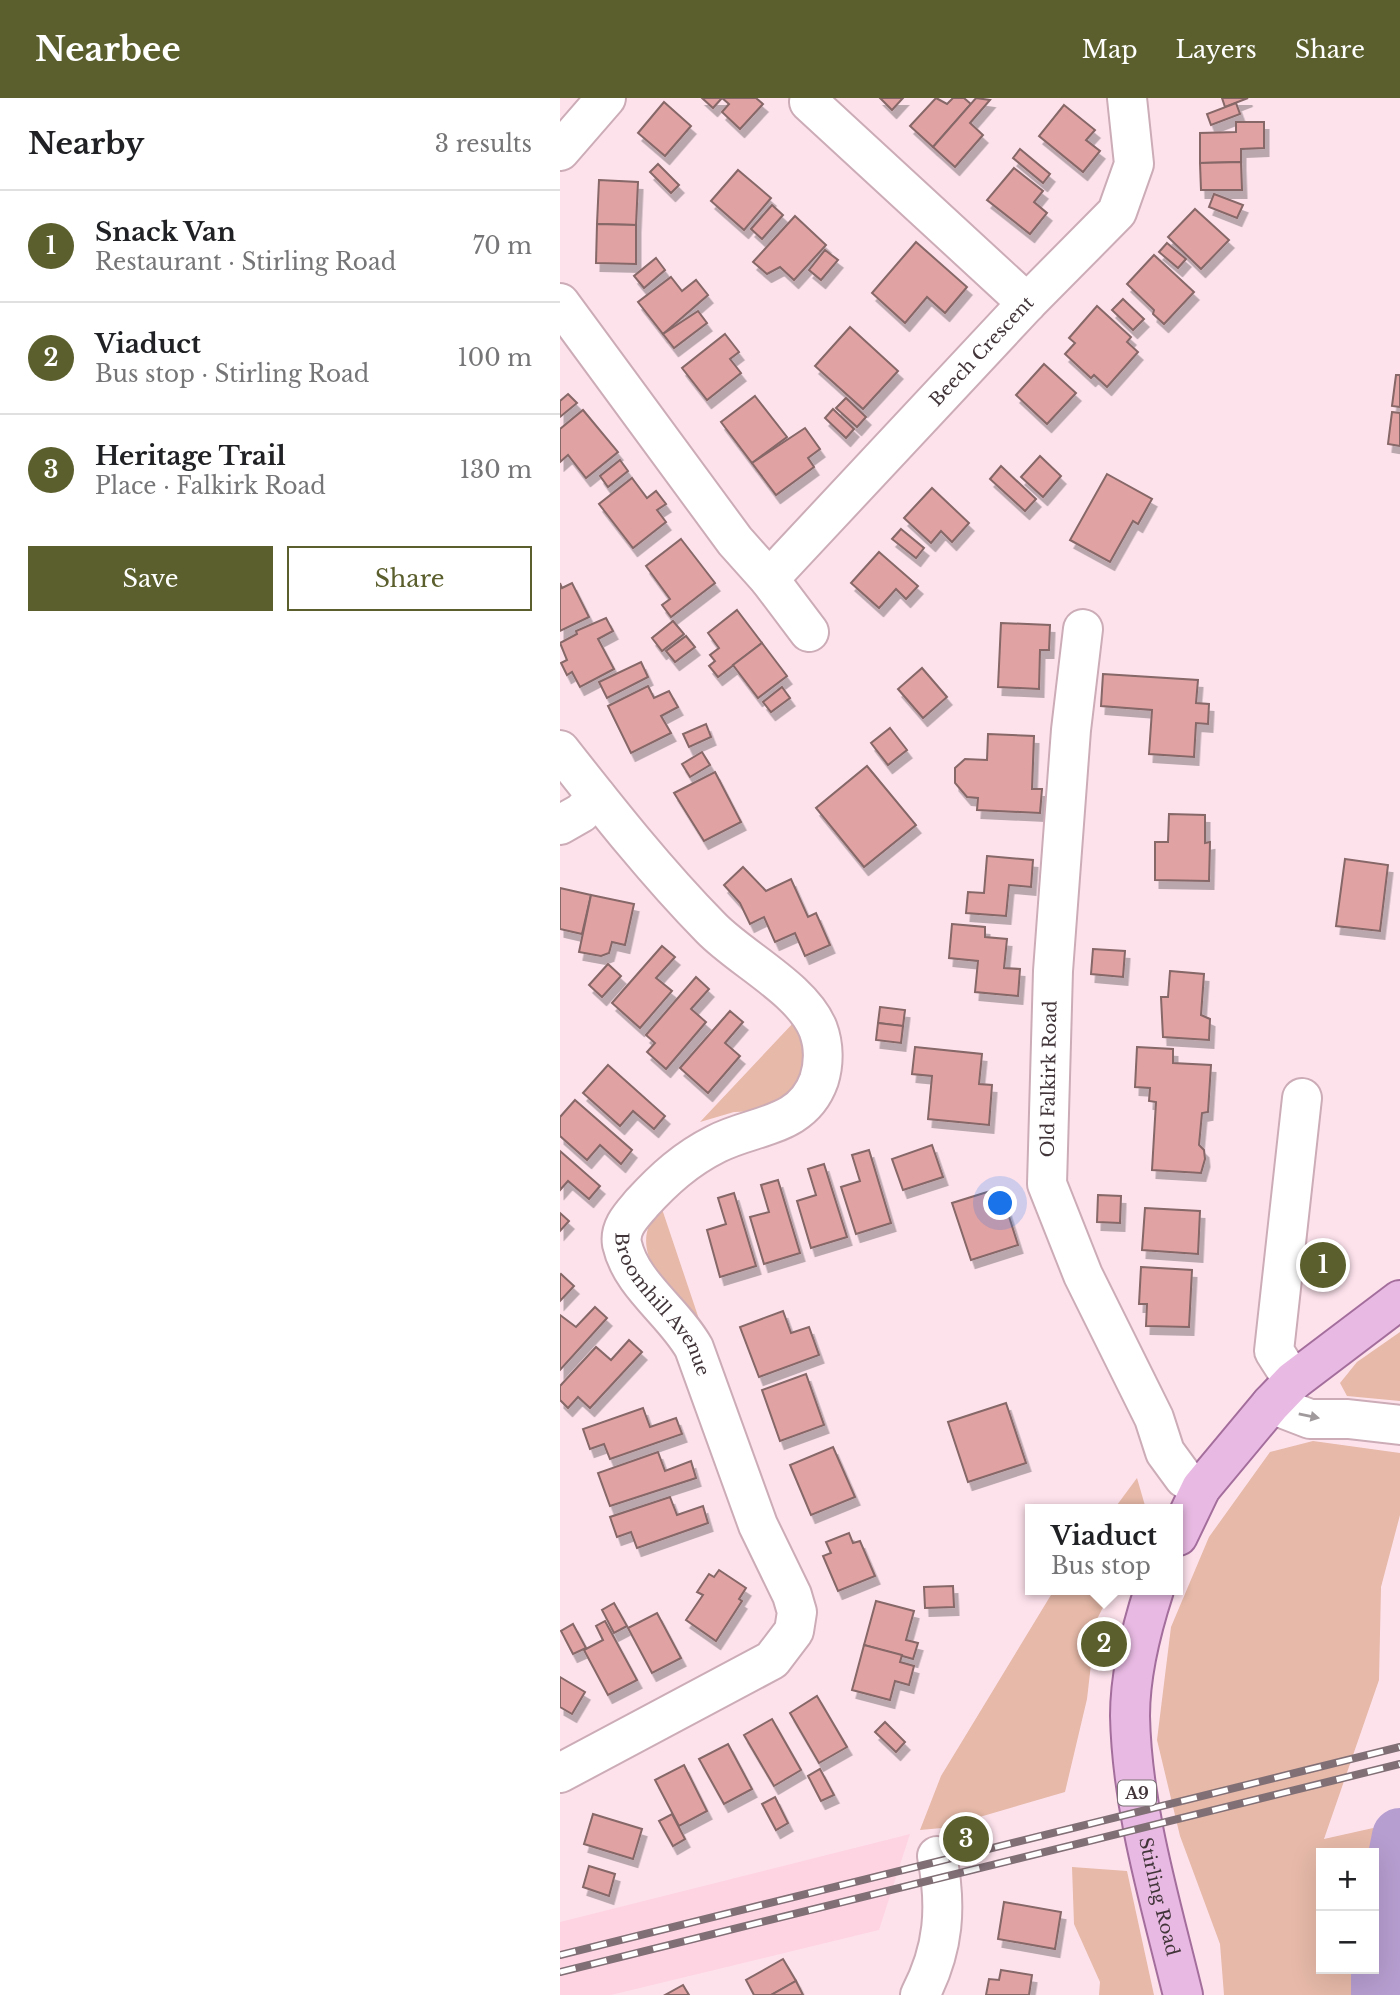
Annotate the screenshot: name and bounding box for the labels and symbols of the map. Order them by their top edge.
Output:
street label: Beech Crescent [925,292,1038,411]
street label: Old Falkirk Road [1037,1000,1061,1158]
your location [983,1186,1017,1220]
street label: Broomhill Avenue [611,1232,714,1379]
pin: 1 [1300,1239,1346,1291]
one-way arrow [1298,1411,1320,1422]
pin: 2 [1081,1618,1127,1670]
road number: A9 [1118,1780,1156,1806]
pin: 3 [943,1813,989,1865]
street label: Stirling Road [1134,1835,1184,1958]

